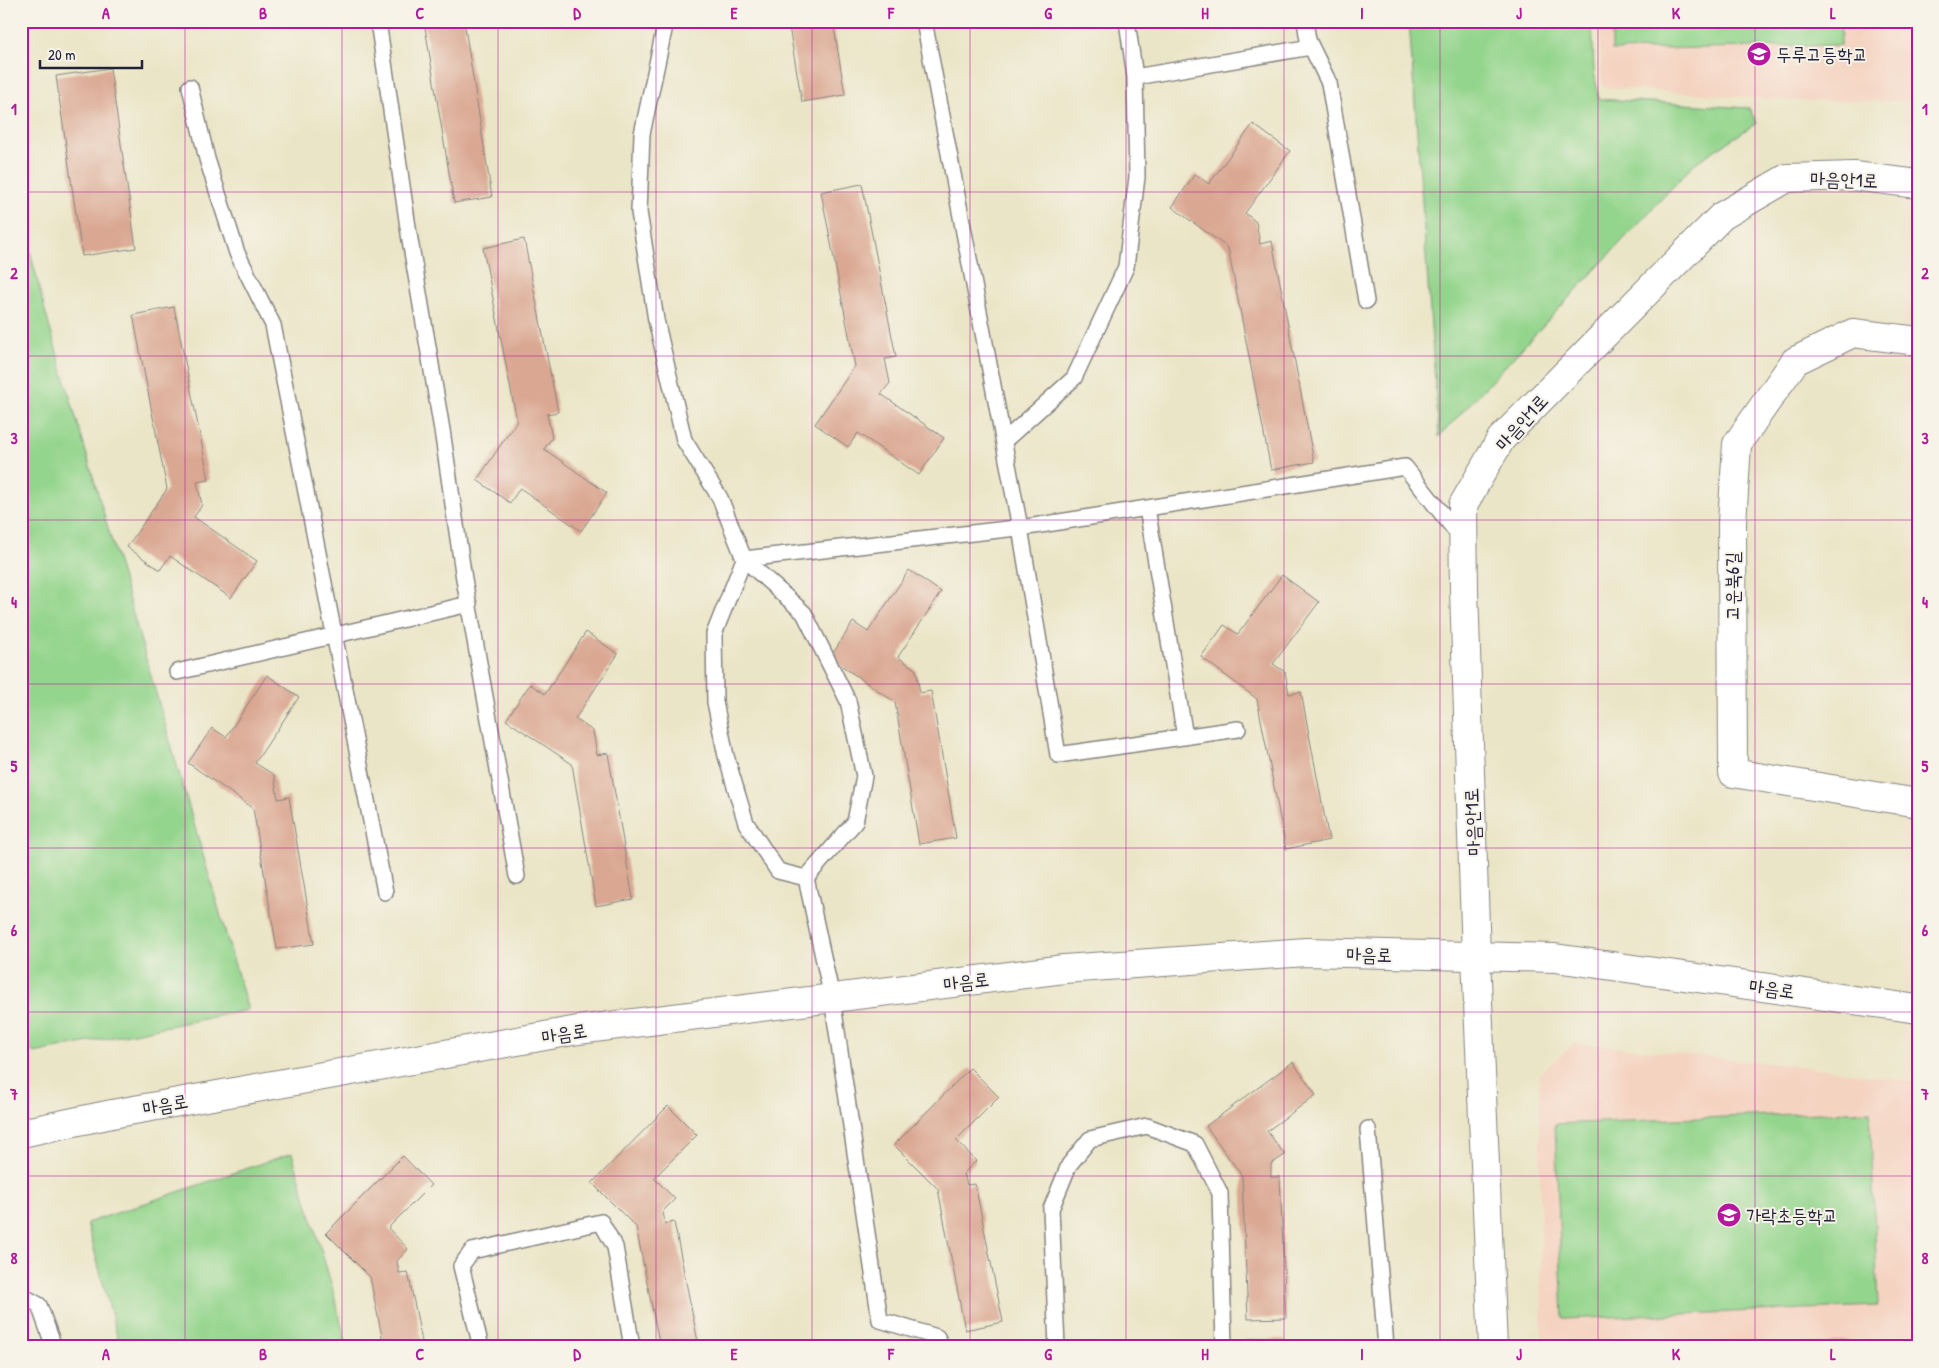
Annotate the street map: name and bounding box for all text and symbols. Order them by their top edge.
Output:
text: A [102,2,110,24]
text: B [259,2,267,24]
text: C [416,2,425,24]
text: D [573,2,581,24]
text: E [730,2,738,24]
text: F [887,2,895,24]
text: G [1044,2,1052,24]
text: H [1201,2,1209,24]
text: I [1360,2,1364,24]
text: J [1516,2,1522,24]
text: K [1672,2,1681,24]
text: L [1830,2,1836,24]
scale bar [40,38,142,70]
school or university icon: 두루고등학교 [1746,41,1772,67]
place label: 두루고등학교 [1776,41,1868,67]
text: 20 m [48,44,75,65]
text: 1 [11,98,17,120]
text: 1 [1922,98,1928,120]
street label: 마음안1로 [1810,165,1878,193]
text: 2 [10,262,18,284]
text: 2 [1921,262,1929,284]
street label: 마음안1로 [1489,388,1553,456]
text: 3 [10,427,18,449]
text: 3 [1921,427,1929,449]
street label: 고운북6길 [1719,552,1745,620]
text: 4 [11,591,17,613]
text: 4 [1922,591,1928,613]
text: 5 [11,755,18,777]
text: 5 [1922,755,1929,777]
street label: 마음안1로 [1458,788,1486,856]
text: 6 [11,919,18,941]
text: 6 [1922,919,1929,941]
street label: 마음로 [1346,941,1392,967]
street label: 마음로 [942,965,990,997]
street label: 마음로 [1747,972,1797,1004]
street label: 마음로 [539,1017,589,1049]
text: 7 [9,1083,18,1105]
text: 7 [1920,1083,1929,1105]
street label: 마음로 [140,1087,190,1121]
school or university icon: 가락초등학교 [1716,1202,1742,1228]
place label: 가락초등학교 [1746,1202,1838,1228]
text: 8 [11,1247,18,1269]
text: 8 [1922,1247,1929,1269]
text: A [102,1343,110,1365]
text: B [259,1343,267,1365]
text: C [416,1343,425,1365]
text: D [573,1343,581,1365]
text: E [730,1343,738,1365]
text: F [887,1343,895,1365]
text: G [1044,1343,1052,1365]
text: H [1201,1343,1209,1365]
text: I [1360,1343,1364,1365]
text: J [1516,1343,1522,1365]
text: K [1672,1343,1681,1365]
text: L [1830,1343,1836,1365]

